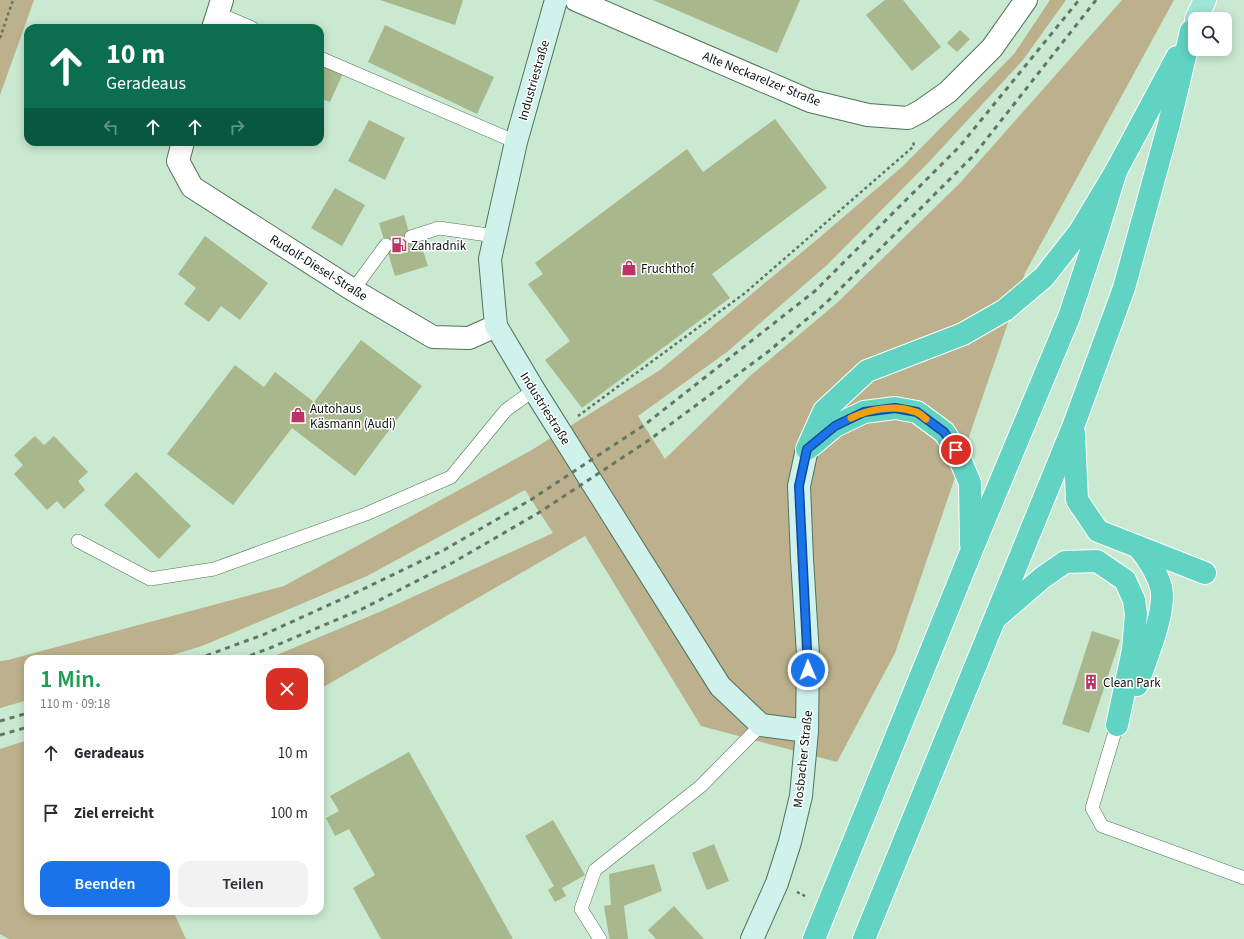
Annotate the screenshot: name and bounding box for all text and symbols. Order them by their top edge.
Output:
map controls [1188,12,1232,56]
button: search [1188,12,1232,56]
text: 10 m [106,34,165,74]
street label: Industriestraße [514,38,554,123]
icon: ahead [40,40,92,92]
street label: Alte Neckarelzer Straße [700,47,823,111]
text: Geradeaus [106,71,186,96]
icon: left [100,116,122,138]
icon: ahead [142,116,164,138]
icon: ahead [184,116,206,138]
icon: right [226,116,248,138]
street label: Rudolf-Diesel-Straße [266,231,371,305]
fuel station icon: Zahradnik [390,236,408,254]
place label: Zahradnik [411,237,467,255]
shop icon: Fruchthof [620,259,638,277]
place label: Fruchthof [641,260,695,278]
street label: Industriestraße [516,369,575,448]
place label: Autohaus Käsmann (Audi) [310,400,396,433]
shop icon: Autohaus Käsmann (Audi) [289,406,307,424]
pin [939,433,973,467]
icon: arrive [945,439,967,461]
position arrow [787,649,829,691]
text: 1 Min. [40,662,101,697]
button: close [266,668,308,710]
building icon: Clean Park [1082,673,1100,691]
place label: Clean Park [1103,674,1161,692]
text: 110 m · 09:18 [40,695,110,713]
street label: Mosbacher Straße [789,710,817,809]
icon: ahead [40,742,62,764]
text: Geradeaus [74,743,144,764]
text: 10 m [278,743,308,764]
icon: arrive [40,802,62,824]
text: Ziel erreicht [74,803,154,824]
text: 100 m [270,803,308,824]
button: Beenden [40,861,170,907]
button: Teilen [178,861,308,907]

